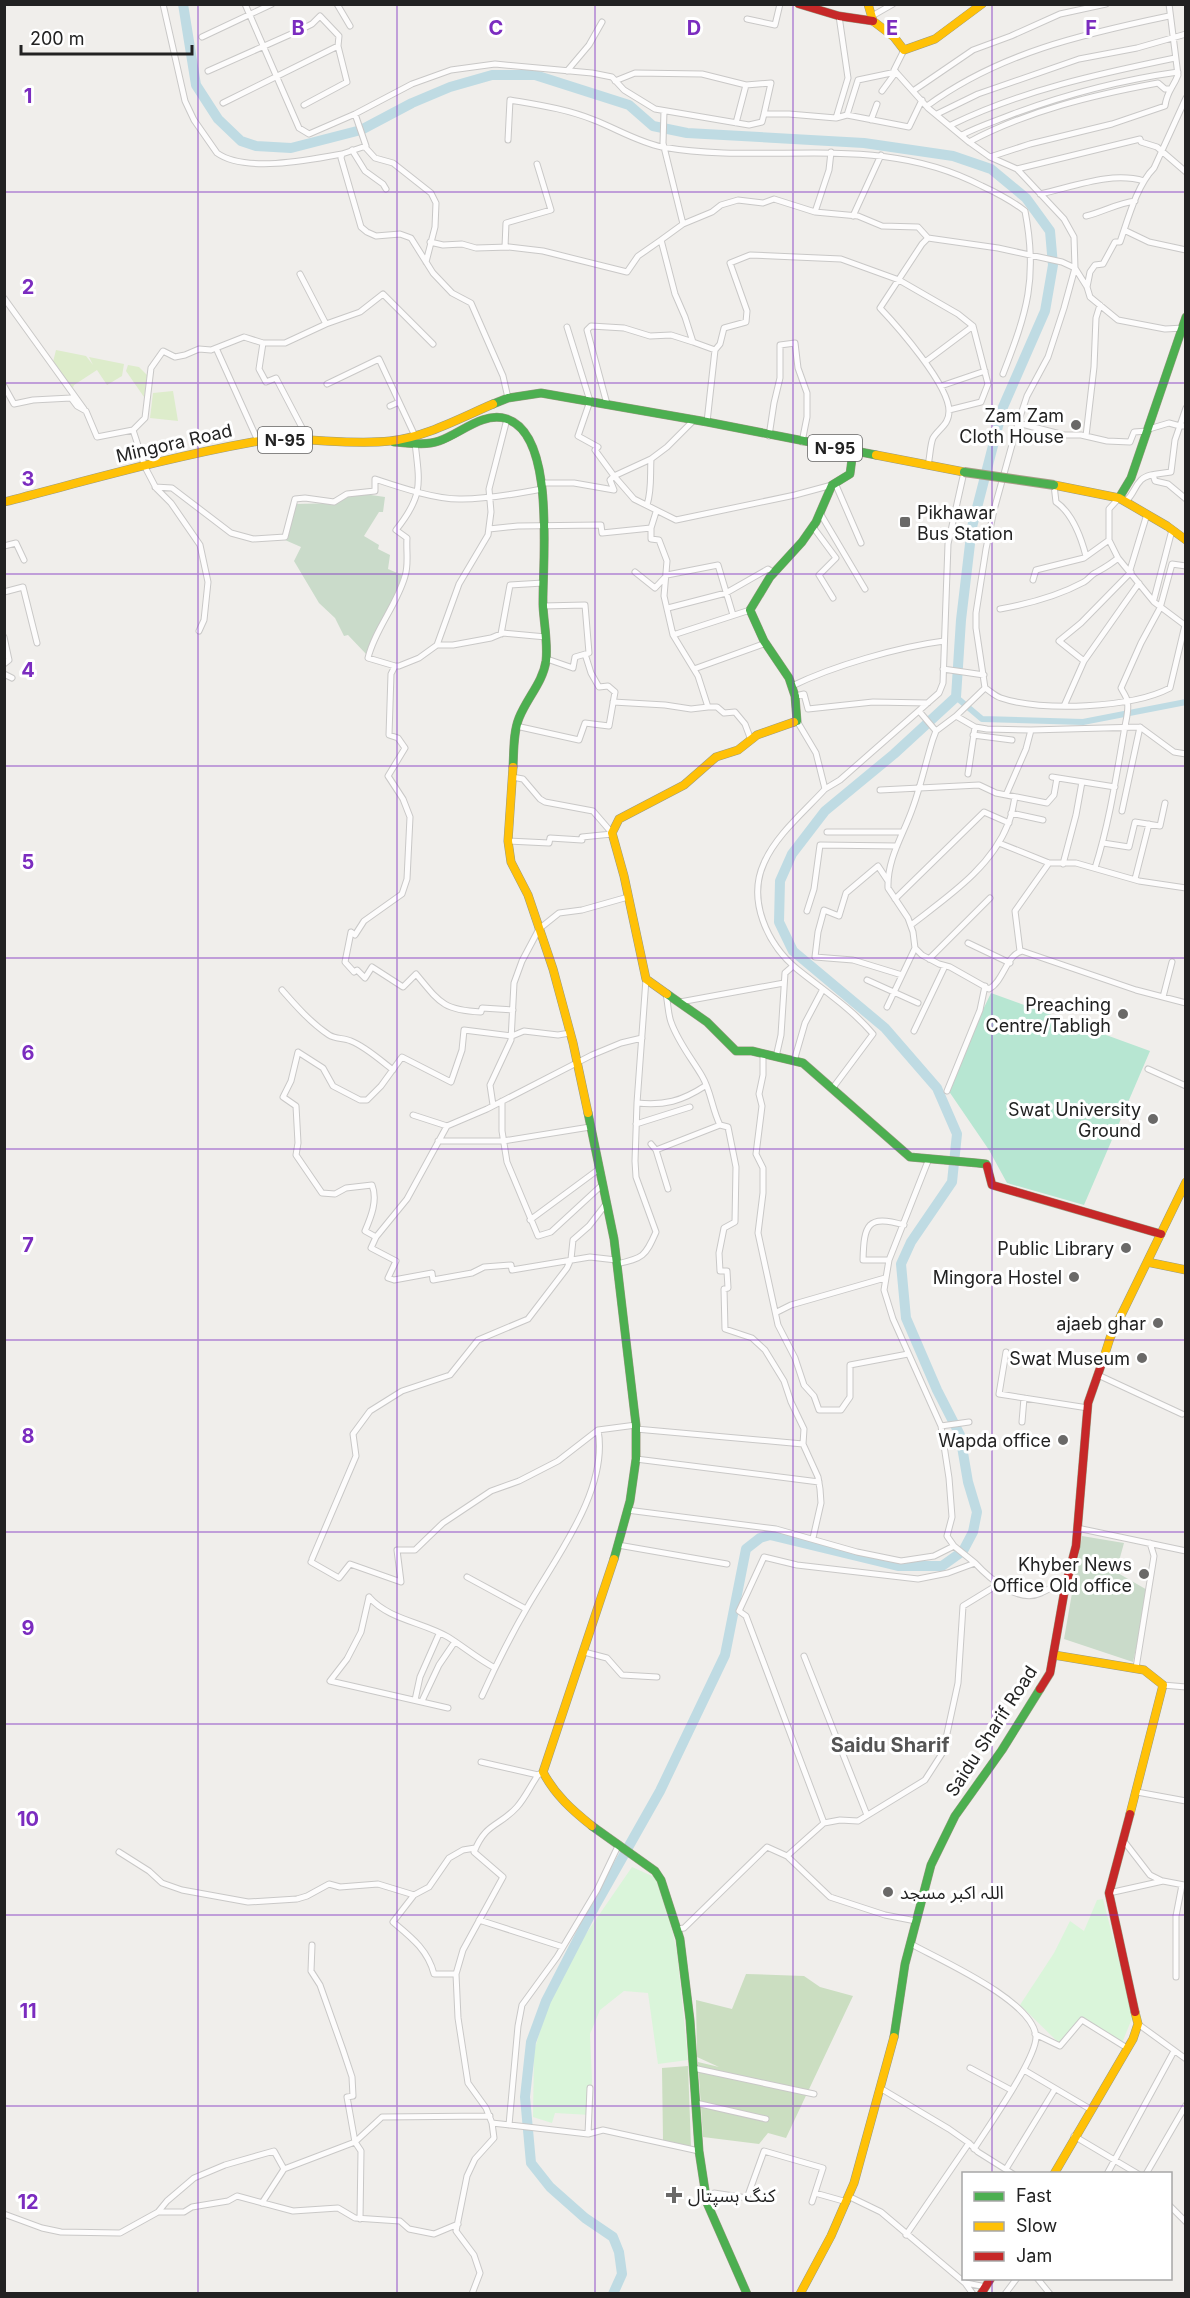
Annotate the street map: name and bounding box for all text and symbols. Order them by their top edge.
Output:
text: B [291,16,305,40]
text: C [489,16,503,40]
text: D [687,16,701,40]
text: E [886,16,898,40]
text: F [1085,16,1097,40]
scale bar [21,18,192,56]
text: 200 m [30,28,85,49]
text: 1 [24,84,32,108]
text: 2 [22,275,34,299]
place label: Zam Zam Cloth House [959,405,1064,447]
marker: Zam Zam Cloth House [1069,418,1083,432]
street label: Mingora Road [114,419,234,467]
road number: N-95 [258,427,312,453]
road number: N-95 [808,435,862,461]
text: 3 [22,467,34,491]
place label: Pikhawar Bus Station [917,502,1013,544]
marker: Pikhawar Bus Station [898,515,912,529]
text: 4 [21,658,35,682]
text: 5 [22,850,34,874]
place label: Preaching Centre/Tabligh [986,994,1111,1036]
marker: Preaching Centre/Tabligh [1116,1007,1130,1021]
text: 6 [22,1041,35,1065]
place label: Swat University Ground [1008,1099,1141,1141]
marker: Swat University Ground [1146,1112,1160,1126]
text: 7 [22,1233,34,1257]
place label: Public Library [997,1238,1114,1259]
marker: Public Library [1119,1241,1133,1255]
place label: Mingora Hostel [933,1267,1062,1288]
marker: Mingora Hostel [1067,1270,1081,1284]
place label: ajaeb ghar [1056,1313,1146,1334]
marker: ajaeb ghar [1151,1316,1165,1330]
place label: Swat Museum [1009,1348,1130,1369]
marker: Swat Museum [1135,1351,1149,1365]
text: 8 [21,1424,35,1448]
place label: Wapda office [938,1430,1051,1451]
marker: Wapda office [1056,1433,1070,1447]
place label: Khyber News Office Old office [993,1554,1132,1596]
marker: Khyber News Office Old office [1137,1567,1151,1581]
text: 9 [22,1616,35,1640]
street label: Saidu Sharif Road [941,1662,1041,1800]
district label: Saidu Sharif [831,1733,949,1757]
text: 10 [17,1807,39,1831]
place label: اللہ اکبر مسجد [900,1882,1004,1904]
marker: اللہ اکبر مسجد [881,1885,895,1899]
text: 11 [19,1999,37,2023]
legend [962,2172,1172,2280]
place label: کنگ ہسپتال [688,2185,776,2207]
text: Fast [1016,2185,1052,2206]
marker: کنگ ہسپتال [665,2186,683,2204]
text: 12 [17,2190,39,2214]
text: Slow [1016,2215,1057,2236]
text: Jam [1016,2245,1052,2266]

